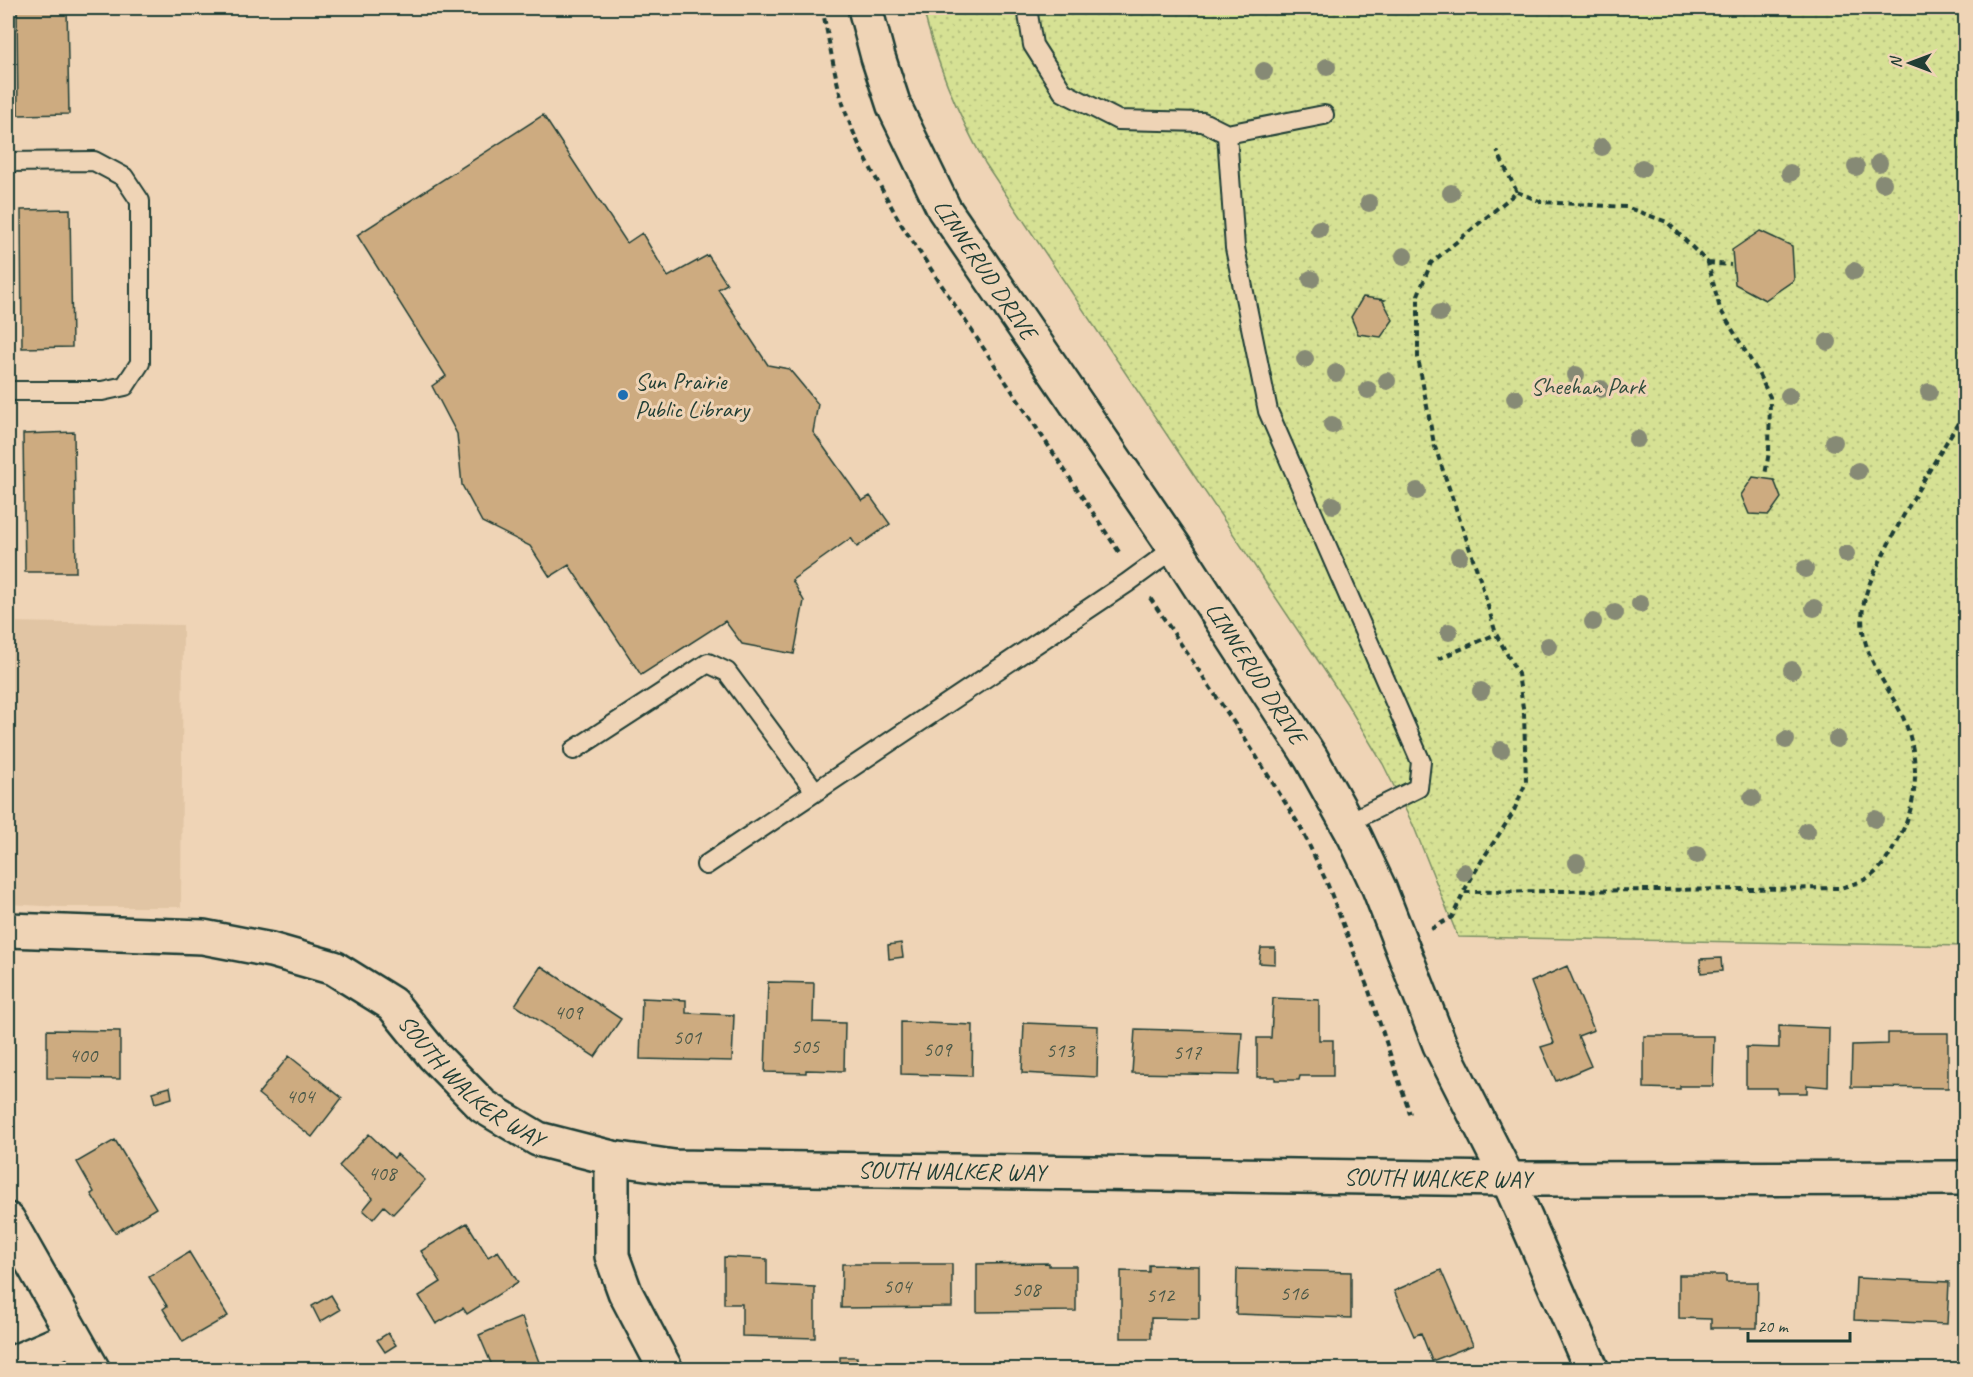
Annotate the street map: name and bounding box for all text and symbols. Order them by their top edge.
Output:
north arrow [1880,33,1940,93]
text: N [1886,55,1906,68]
street label: LINNERUD DRIVE [927,195,1045,348]
place label: Sun Prairie Public Library [635,366,751,424]
park label: Sheehan Park [1531,371,1647,401]
marker: Sun Prairie Public Library [616,388,630,402]
street label: LINNERUD DRIVE [1199,596,1315,752]
house number: 409 [554,999,584,1025]
street label: SOUTH WALKER WAY [392,1009,552,1156]
house number: 501 [673,1024,703,1050]
house number: 505 [791,1033,821,1059]
house number: 509 [923,1036,953,1062]
house number: 513 [1046,1037,1076,1063]
house number: 517 [1173,1039,1203,1065]
house number: 400 [69,1042,99,1068]
house number: 404 [286,1083,317,1109]
street label: SOUTH WALKER WAY [858,1155,1049,1187]
house number: 408 [368,1160,399,1186]
street label: SOUTH WALKER WAY [1344,1162,1534,1194]
house number: 504 [883,1273,914,1299]
house number: 508 [1012,1276,1043,1302]
house number: 516 [1280,1280,1309,1306]
house number: 512 [1146,1282,1176,1308]
scale bar [1748,1305,1850,1343]
text: 20 m [1757,1315,1790,1337]

